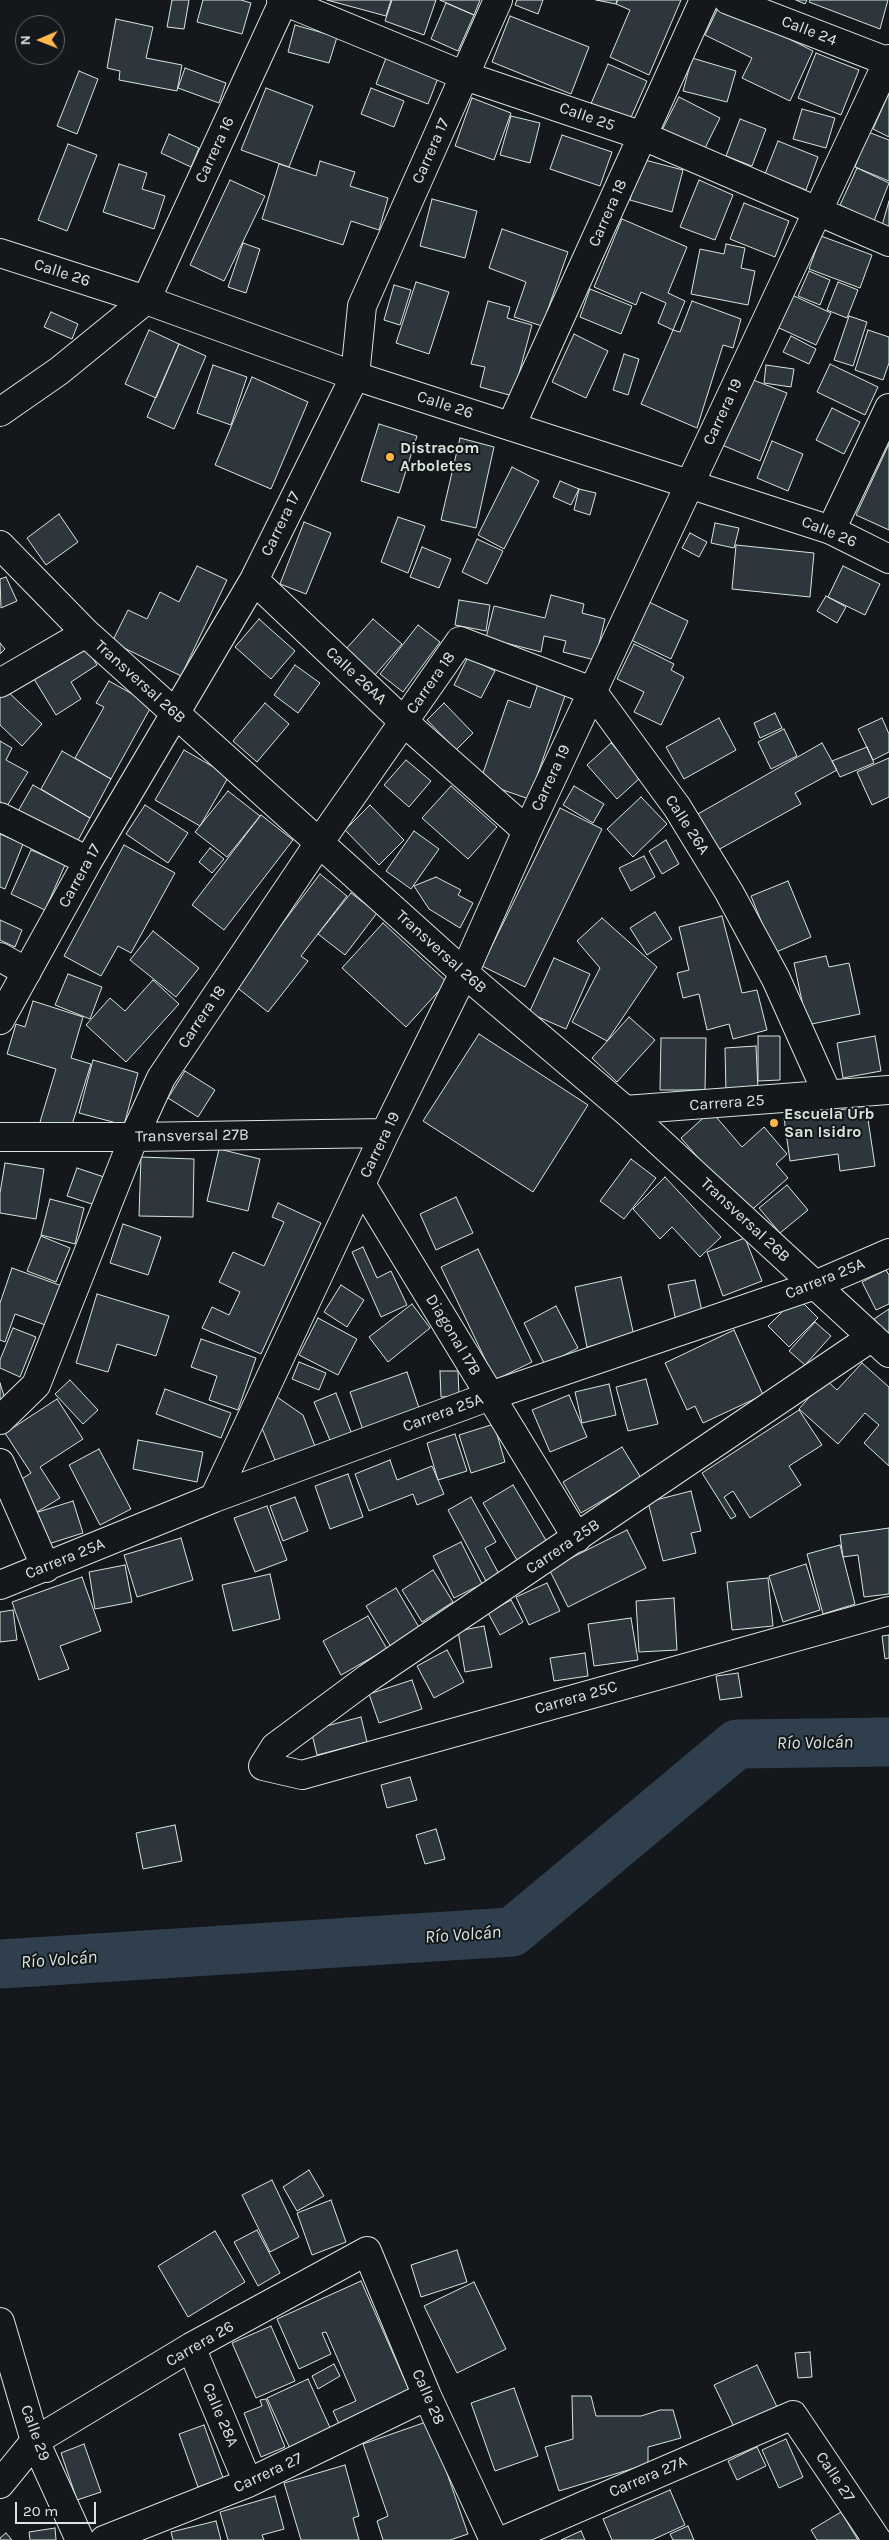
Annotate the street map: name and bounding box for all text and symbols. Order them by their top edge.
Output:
street label: Calle 24 [779,12,839,50]
north arrow [15,15,65,65]
text: N [17,35,34,45]
street label: Calle 25 [557,98,617,136]
street label: Carrera 16 [191,114,239,186]
street label: Carrera 17 [408,115,454,187]
street label: Carrera 18 [585,176,631,250]
street label: Calle 26 [31,255,93,291]
street label: Carrera 19 [699,376,747,448]
street label: Calle 26 [414,387,476,423]
place label: Distracom Arboletes [400,438,479,476]
marker: Distracom Arboletes [384,451,396,463]
street label: Carrera 17 [257,489,305,559]
street label: Calle 26 [799,512,859,552]
street label: Transversal 26B [91,636,189,728]
street label: Calle 26AA [322,643,390,709]
street label: Carrera 18 [403,648,459,718]
street label: Carrera 19 [527,742,575,814]
street label: Calle 26A [661,792,713,858]
street label: Carrera 17 [55,841,105,911]
street label: Transversal 26B [392,906,490,998]
street label: Carrera 18 [174,982,230,1052]
street label: Carrera 25 [689,1091,765,1115]
place label: Escuela Urb San Isidro [784,1104,874,1142]
street label: Carrera 19 [356,1109,404,1181]
marker: Escuela Urb San Isidro [768,1117,780,1129]
street label: Transversal 27B [135,1125,249,1147]
street label: Transversal 26B [696,1174,794,1266]
street label: Carrera 25A [782,1254,868,1304]
street label: Diagonal 17B [421,1291,485,1379]
street label: Carrera 25A [400,1390,486,1436]
street label: Carrera 25B [522,1515,604,1579]
street label: Carrera 25A [22,1534,108,1584]
street label: Carrera 25C [533,1677,619,1719]
water label: Río Volcán [777,1732,853,1754]
water label: Río Volcán [424,1922,502,1948]
water label: Río Volcán [20,1947,98,1973]
street label: Carrera 26 [163,2317,237,2371]
street label: Calle 28 [407,2366,449,2428]
street label: Calle 28A [198,2380,242,2450]
street label: Calle 29 [16,2402,54,2464]
street label: Calle 27 [811,2448,859,2506]
street label: Carrera 27 [231,2449,305,2497]
street label: Carrera 27A [606,2452,690,2502]
scale bar [18,2492,99,2524]
text: 20 m [23,2502,58,2520]

